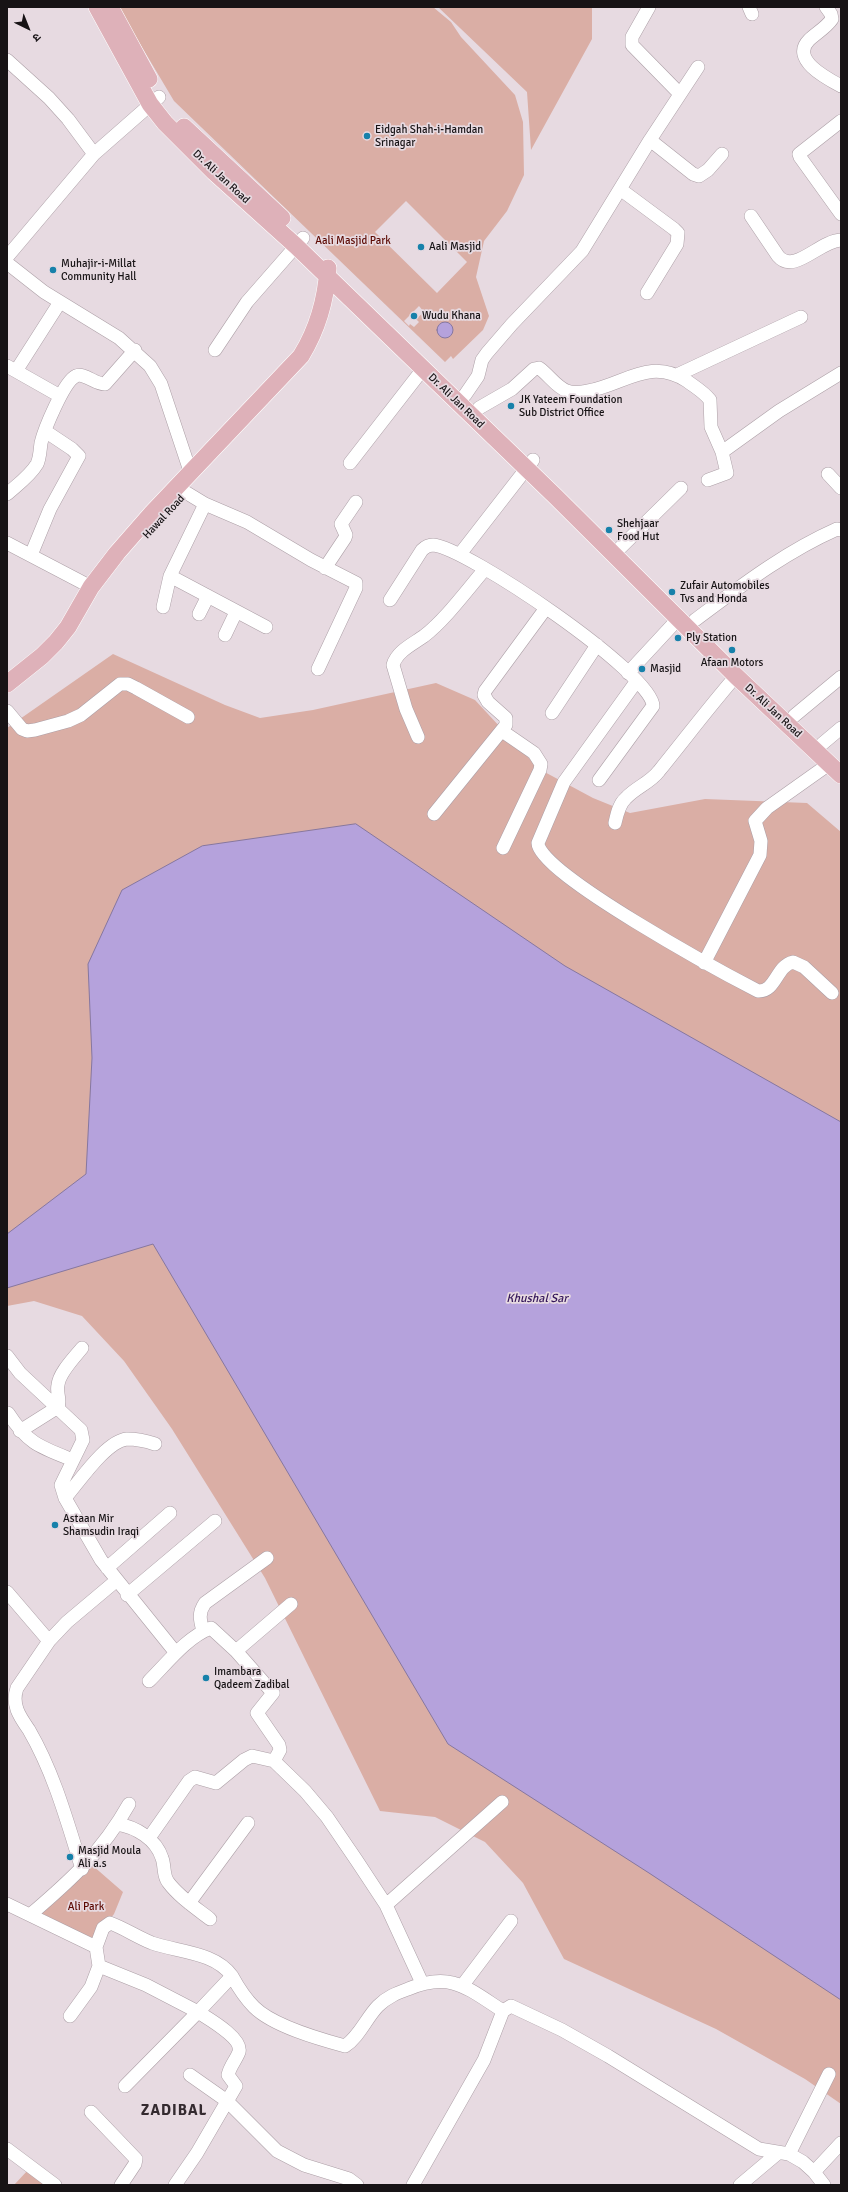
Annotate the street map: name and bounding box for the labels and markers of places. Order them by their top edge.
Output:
place label: Eidgah Shah-i-Hamdan Srinagar [375,123,483,149]
marker: Eidgah Shah-i-Hamdan Srinagar [362,131,372,141]
place label: Aali Masjid [429,240,481,254]
marker: Aali Masjid [416,242,426,252]
place label: Muhajir-i-Millat Community Hall [61,257,137,283]
marker: Muhajir-i-Millat Community Hall [48,265,58,275]
place label: Wudu Khana [422,309,481,323]
marker: Wudu Khana [409,311,419,321]
place label: JK Yateem Foundation Sub District Office [519,393,622,419]
marker: JK Yateem Foundation Sub District Office [506,401,516,411]
place label: Shehjaar Food Hut [617,517,659,543]
marker: Shehjaar Food Hut [604,525,614,535]
place label: Zufair Automobiles Tvs and Honda [680,579,769,605]
marker: Zufair Automobiles Tvs and Honda [667,587,677,597]
place label: Ply Station [686,631,737,645]
marker: Ply Station [673,633,683,643]
marker: Afaan Motors [727,645,737,655]
place label: Afaan Motors [701,656,763,670]
place label: Masjid [650,662,681,676]
marker: Masjid [637,664,647,674]
place label: Astaan Mir Shamsudin Iraqi [63,1512,139,1538]
marker: Astaan Mir Shamsudin Iraqi [50,1520,60,1530]
place label: Imambara Qadeem Zadibal [214,1665,290,1691]
marker: Imambara Qadeem Zadibal [201,1673,211,1683]
place label: Masjid Moula Ali a.s [78,1844,141,1870]
marker: Masjid Moula Ali a.s [65,1852,75,1862]

